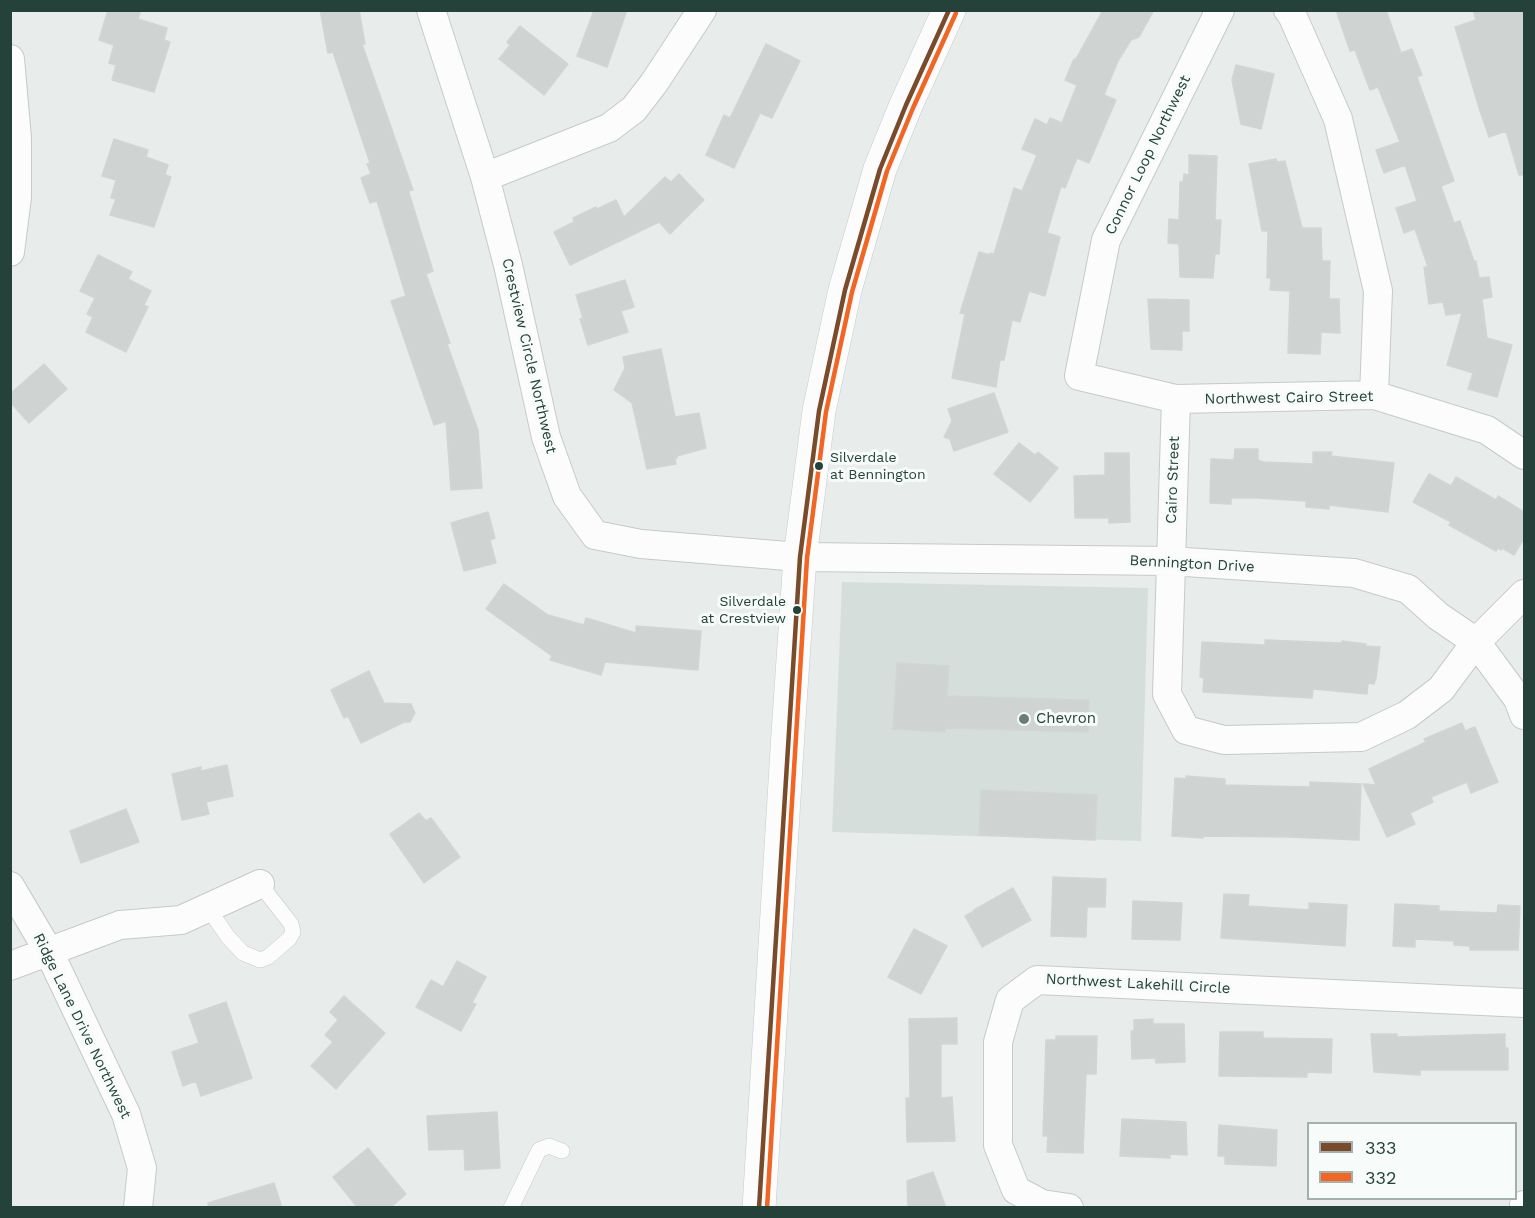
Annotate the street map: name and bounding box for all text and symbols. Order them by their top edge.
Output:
street label: Connor Loop Northwest [1101,72,1195,238]
street label: Crestview Circle Northwest [498,257,560,455]
street label: Northwest Cairo Street [1204,388,1374,408]
street label: Cairo Street [1162,436,1184,524]
place label: Silverdale at Bennington [830,450,926,482]
marker: Silverdale at Bennington [813,460,825,472]
street label: Bennington Drive [1129,552,1255,576]
place label: Silverdale at Crestview [701,594,786,626]
marker: Silverdale at Crestview [791,604,803,616]
place label: Chevron [1036,710,1096,728]
marker: Chevron [1017,712,1031,726]
street label: Ridge Lane Drive Northwest [29,930,135,1122]
street label: Northwest Lakehill Circle [1045,970,1231,998]
legend [1307,1122,1517,1200]
text: 333 [1365,1137,1396,1158]
text: 332 [1365,1167,1396,1188]

